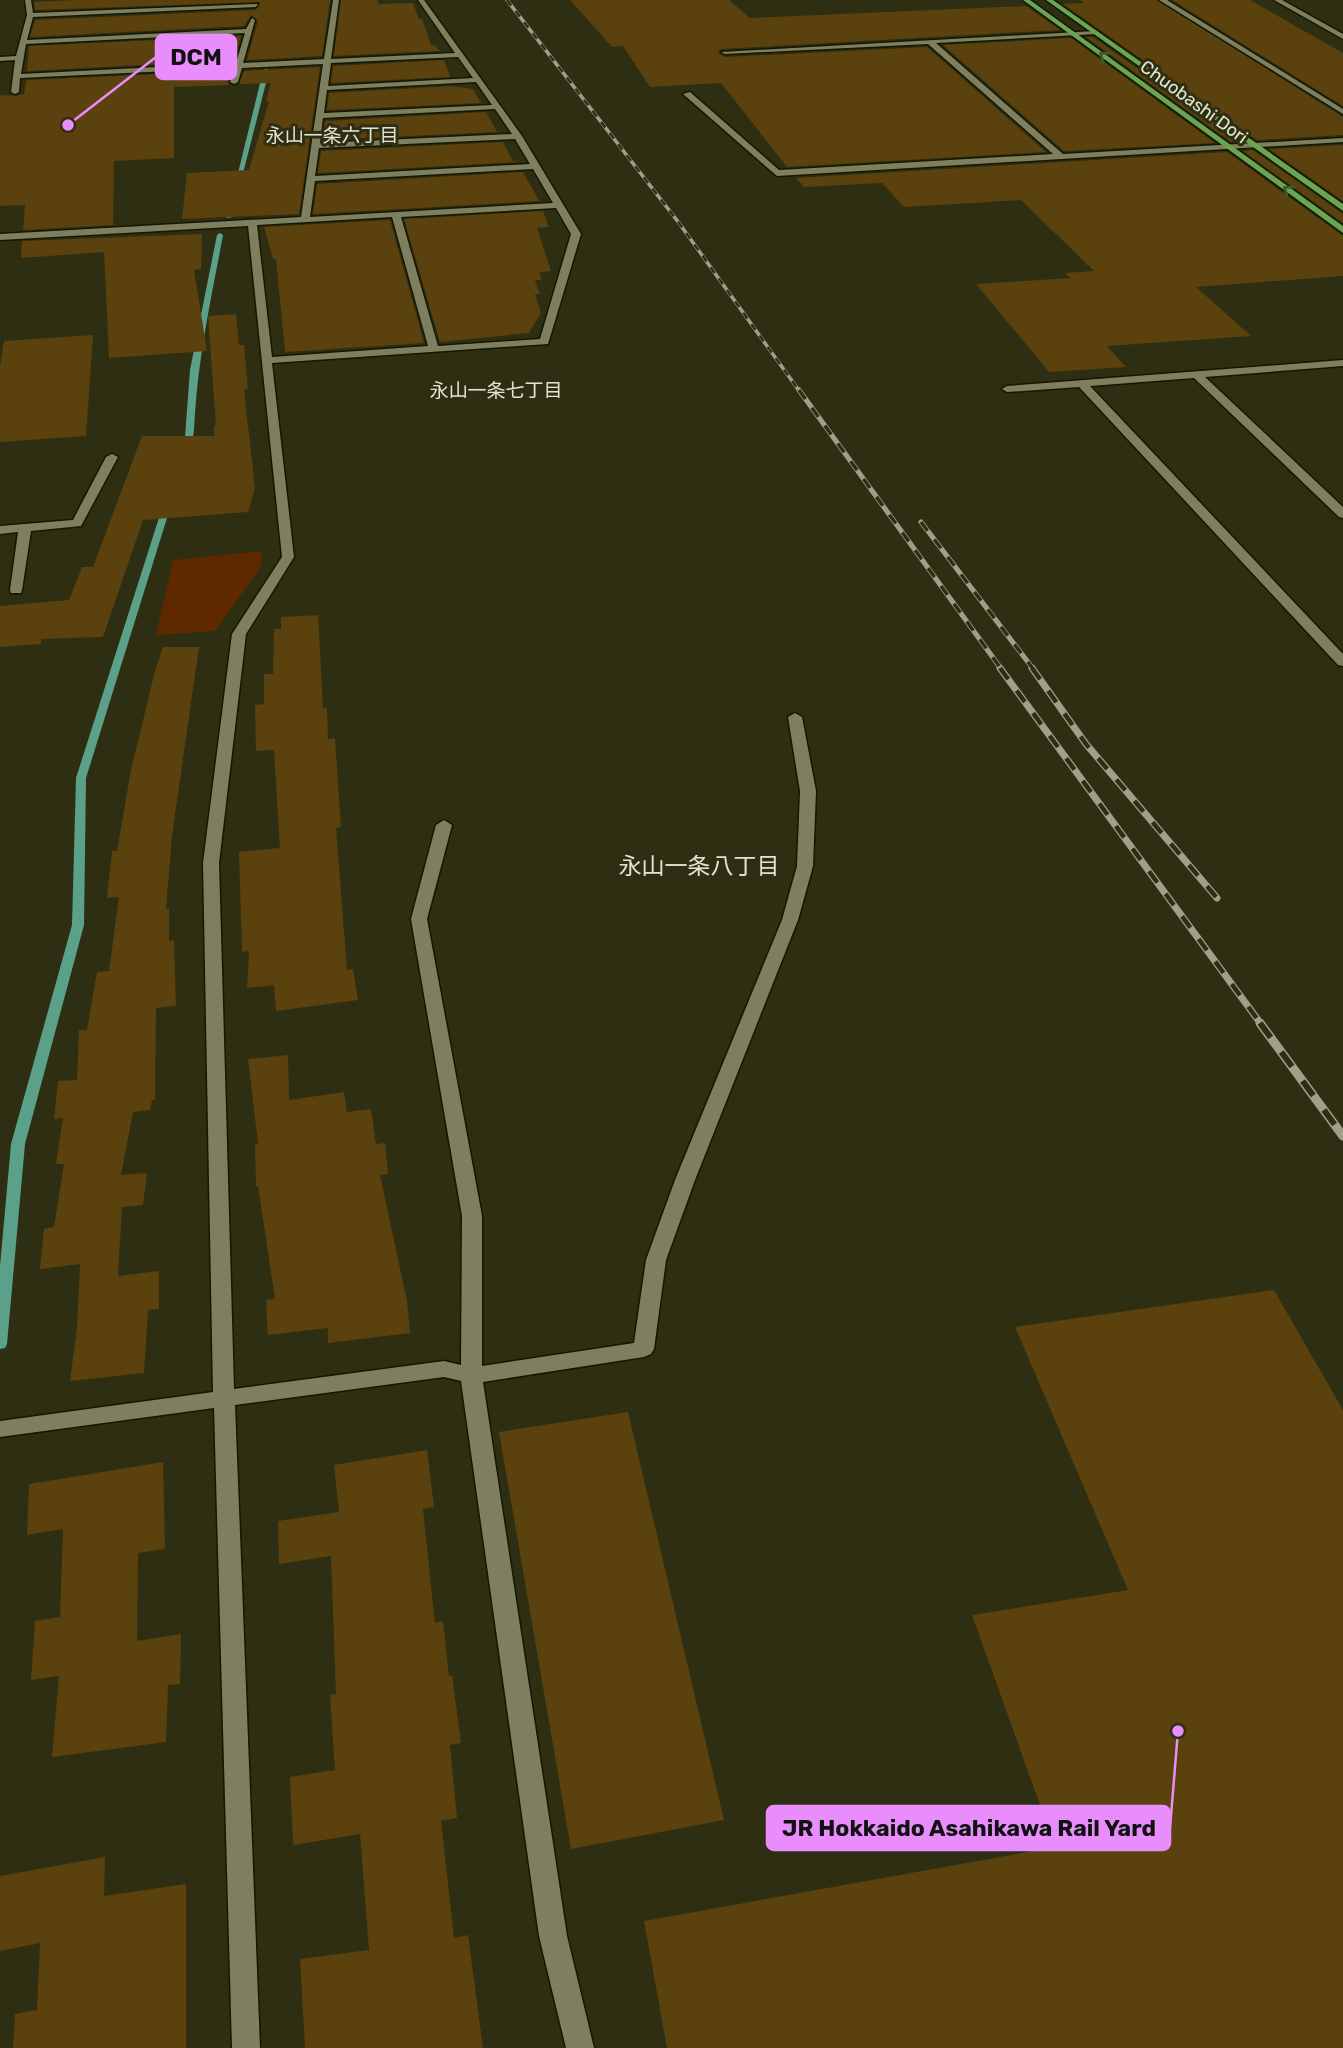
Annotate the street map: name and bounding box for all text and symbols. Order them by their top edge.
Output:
callout: DCM [156,35,236,79]
text: DCM [170,43,222,71]
one-way arrow [1099,52,1111,64]
street label: Chuobashi Dori [1136,56,1252,148]
district label: 永山一条六丁目 [265,124,399,147]
one-way arrow [1283,186,1296,198]
district label: 永山一条七丁目 [429,379,563,402]
district label: 永山一条八丁目 [619,852,780,880]
callout: JR Hokkaido Asahikawa Rail Yard [767,1806,1170,1850]
text: JR Hokkaido Asahikawa Rail Yard [782,1814,1156,1842]

